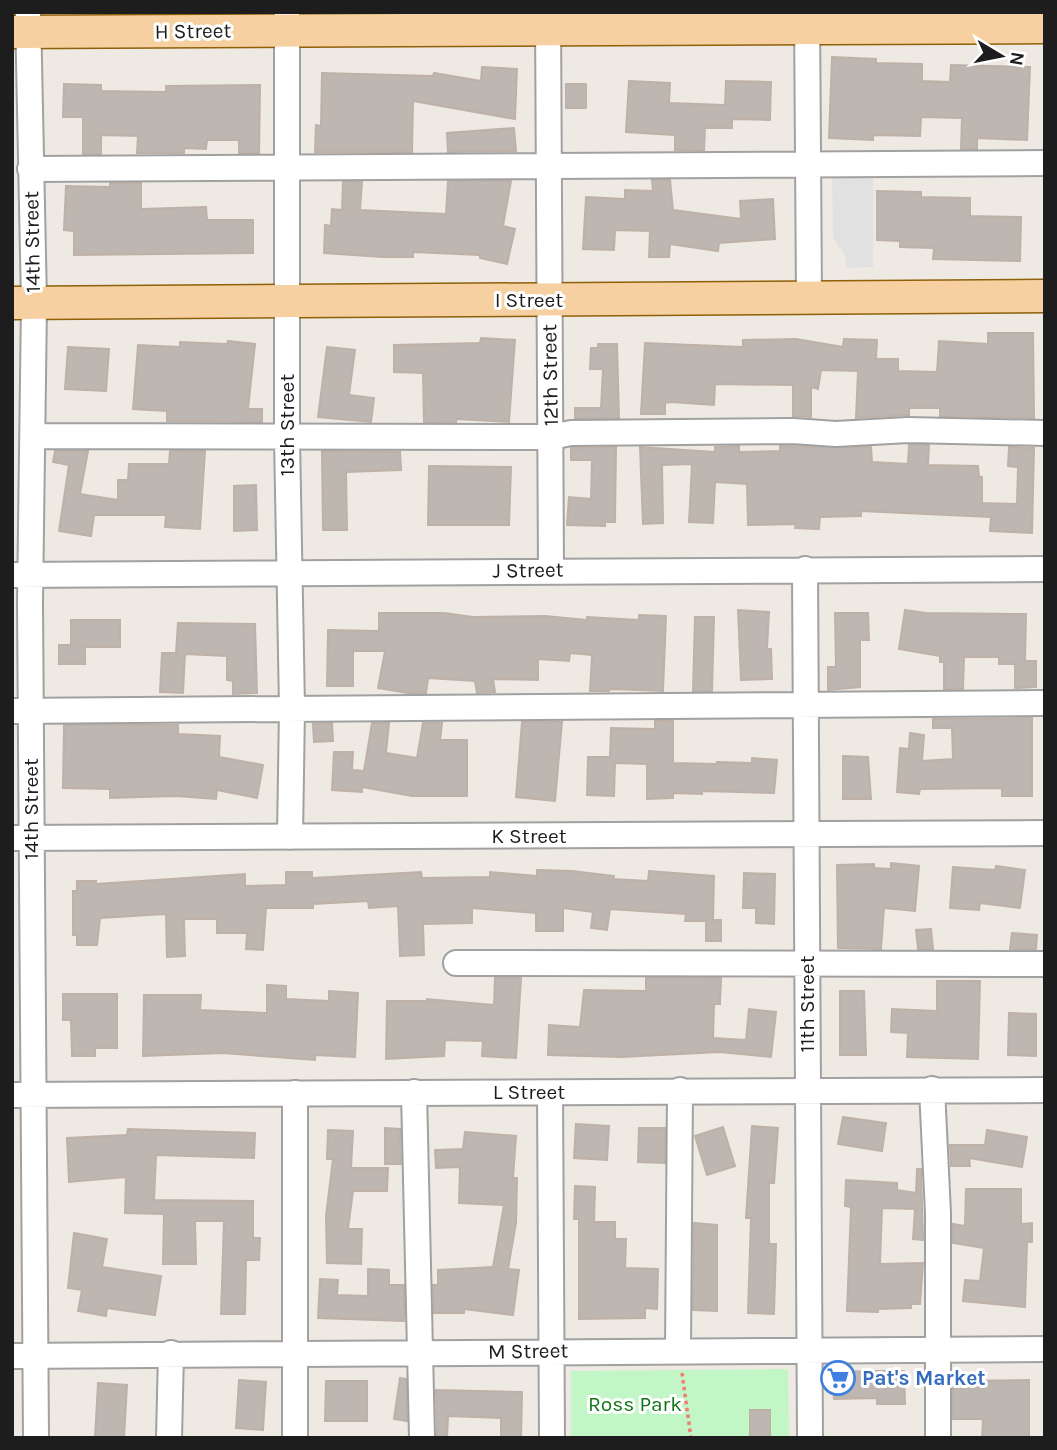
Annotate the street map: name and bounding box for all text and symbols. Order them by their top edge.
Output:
street label: H Street [154,18,232,44]
north arrow [966,21,1036,91]
text: N [1005,50,1029,67]
street label: 14th Street [19,191,45,293]
street label: I Street [495,288,563,312]
street label: 12th Street [537,324,563,426]
street label: 13th Street [275,374,299,476]
street label: J Street [492,557,564,583]
street label: 14th Street [19,758,43,860]
street label: K Street [491,824,567,848]
street label: 11th Street [795,955,819,1053]
street label: L Street [493,1080,565,1104]
street label: M Street [488,1338,569,1364]
supermarket icon: Pat's Market [819,1359,857,1397]
place label: Pat's Market [862,1366,986,1390]
park label: Ross Park [588,1392,682,1416]

